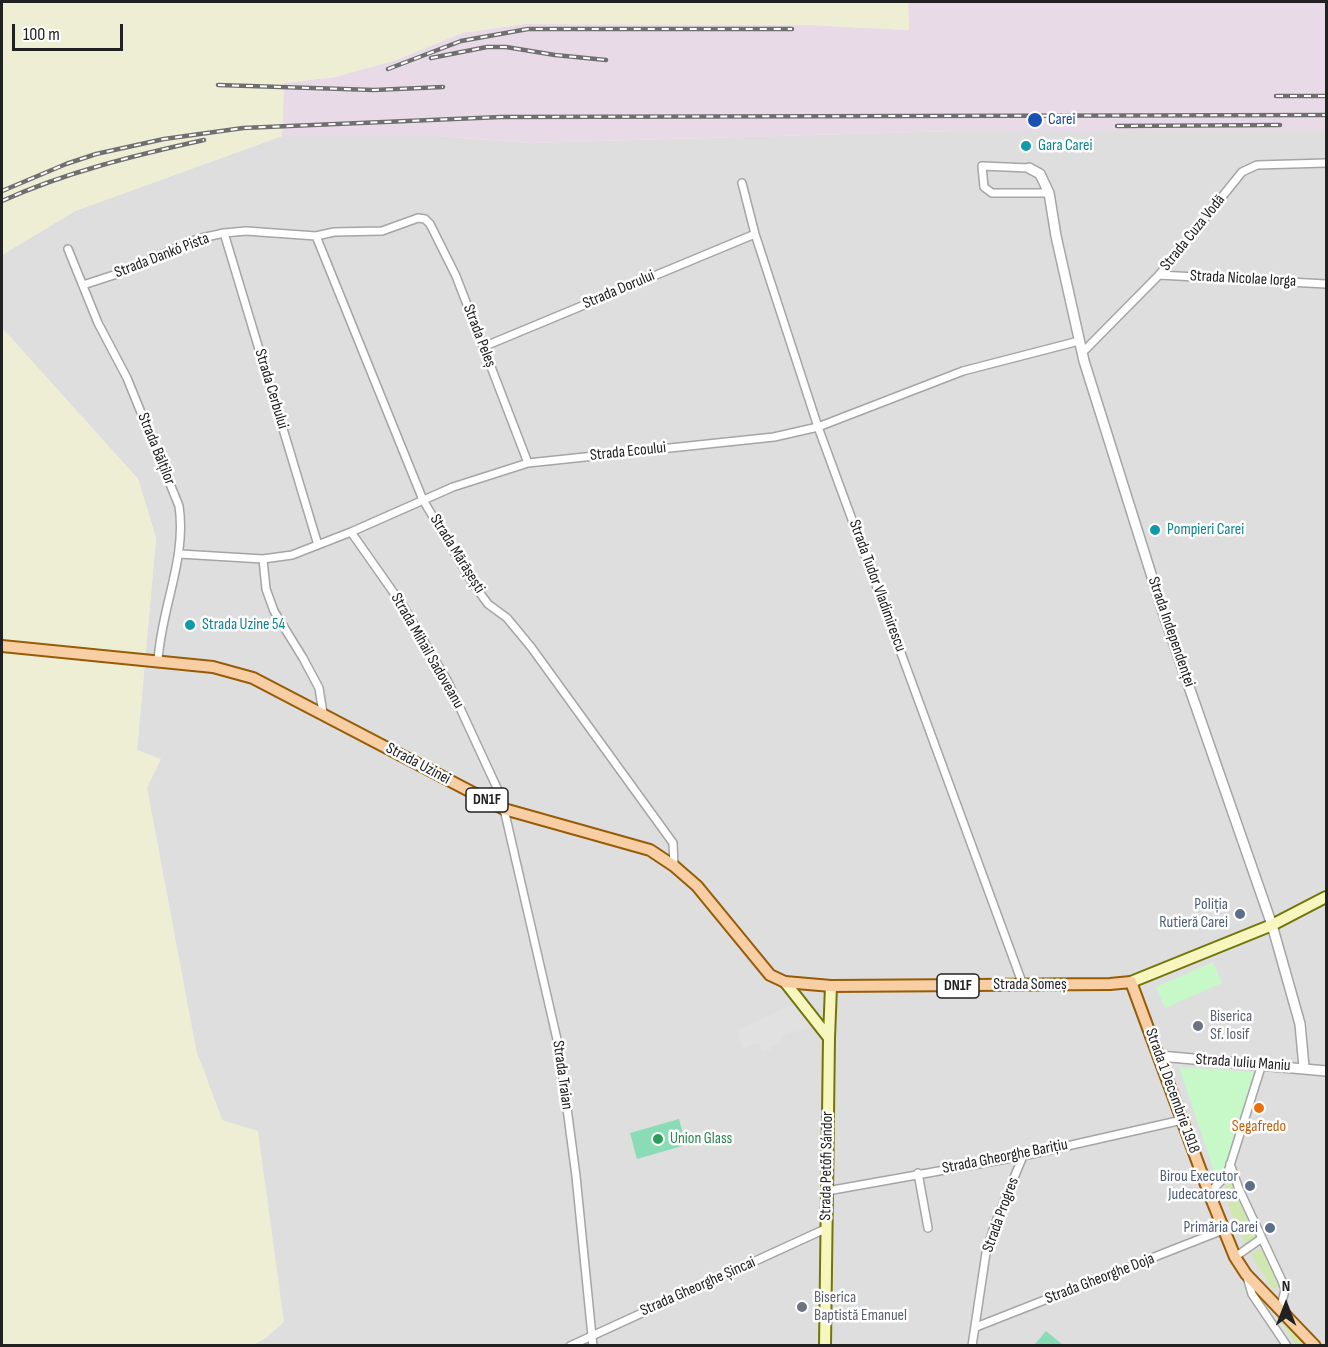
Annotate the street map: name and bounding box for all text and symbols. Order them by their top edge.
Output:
scale bar [15,12,126,50]
text: 100 m [23,24,60,45]
place label: Carei [1048,110,1075,130]
marker: Carei [1026,111,1044,129]
place label: Gara Carei [1038,136,1092,156]
marker: Gara Carei [1019,139,1033,153]
street label: Strada Cuza Vodă [1156,191,1230,275]
street label: Strada Dankó Pista [112,229,212,283]
street label: Strada Dorului [580,266,658,314]
street label: Strada Nicolae Iorga [1189,267,1297,291]
street label: Strada Peleș [458,302,500,370]
street label: Strada Cerbului [250,347,292,431]
street label: Strada Bălților [133,410,179,488]
street label: Strada Ecoului [589,438,667,466]
street label: Strada Mărășești [425,511,489,597]
street label: Strada Tudor Vladimirescu [844,517,910,655]
place label: Pompieri Carei [1167,520,1244,540]
marker: Pompieri Carei [1148,523,1162,537]
street label: Strada Independenței [1143,575,1199,689]
street label: Strada Mihail Sadoveanu [386,590,468,712]
place label: Strada Uzine 54 [202,615,285,635]
marker: Strada Uzine 54 [183,618,197,632]
street label: Strada Uzinei [382,739,454,789]
road number: DN1F [466,788,508,812]
place label: Poliția Rutieră Carei [1159,895,1228,933]
marker: Poliția Rutieră Carei [1233,907,1247,921]
road number: DN1F [937,974,979,998]
street label: Strada Someș [993,975,1067,995]
place label: Biserica Sf. Iosif [1210,1007,1252,1045]
marker: Biserica Sf. Iosif [1191,1019,1205,1033]
street label: Strada 1 Decembrie 1918 [1140,1026,1204,1156]
street label: Strada Traian [548,1039,576,1111]
street label: Strada Iuliu Maniu [1195,1050,1291,1076]
marker: Segafredo [1252,1101,1266,1115]
street label: Strada Petőfi Sándor [816,1111,838,1221]
place label: Segafredo [1232,1117,1286,1137]
place label: Union Glass [670,1129,732,1149]
marker: Union Glass [651,1132,665,1146]
street label: Strada Gheorghe Barițiu [941,1135,1069,1179]
place label: Birou Executor Judecatoresc [1160,1167,1238,1205]
street label: Strada Progres [979,1175,1023,1255]
marker: Birou Executor Judecatoresc [1243,1179,1257,1193]
place label: Primăria Carei [1184,1218,1258,1238]
marker: Primăria Carei [1263,1221,1277,1235]
street label: Strada Gheorghe Doja [1043,1249,1157,1309]
street label: Strada Gheorghe Șincai [637,1253,759,1321]
north arrow [1256,1275,1316,1335]
text: N [1282,1277,1290,1296]
place label: Biserica Baptistă Emanuel [814,1288,907,1326]
marker: Biserica Baptistă Emanuel [795,1300,809,1314]

